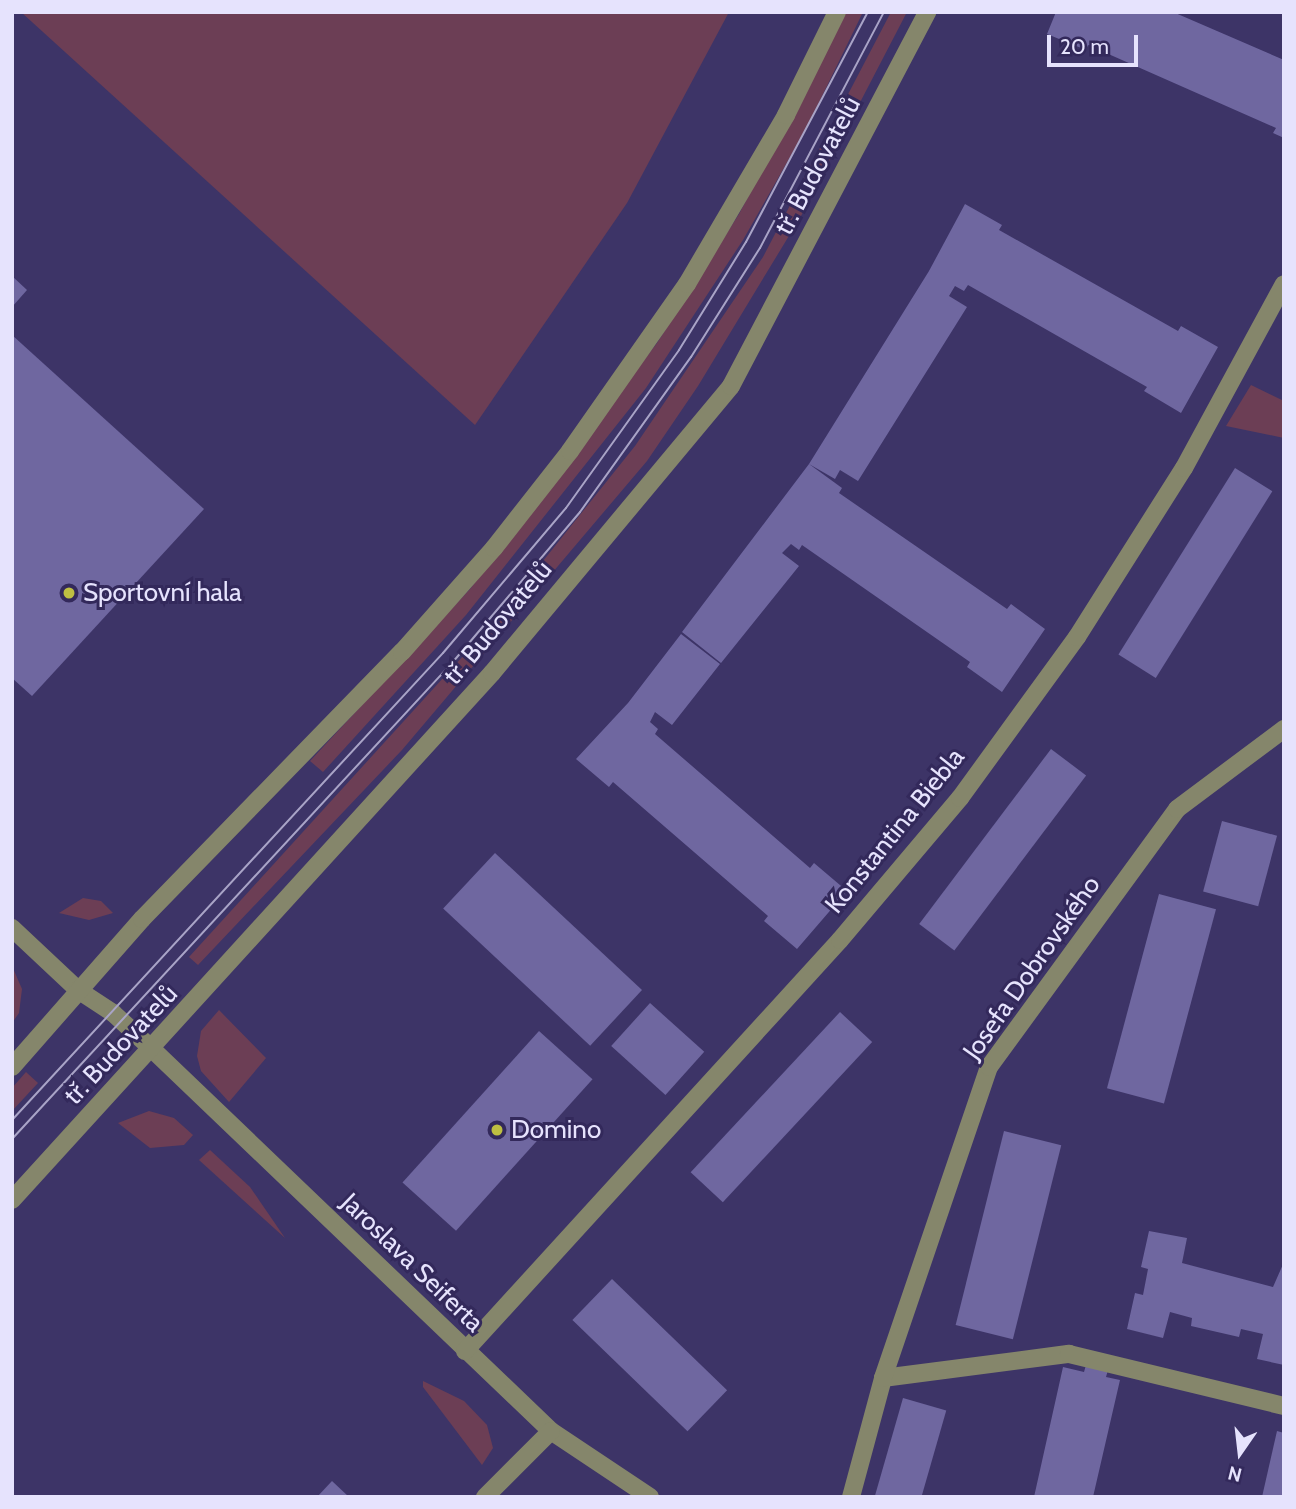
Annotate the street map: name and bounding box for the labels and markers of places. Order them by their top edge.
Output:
place label: Sportovní hala [83,577,242,609]
marker: Sportovní hala [61,585,77,601]
place label: Domino [511,1114,601,1146]
marker: Domino [489,1122,505,1138]

